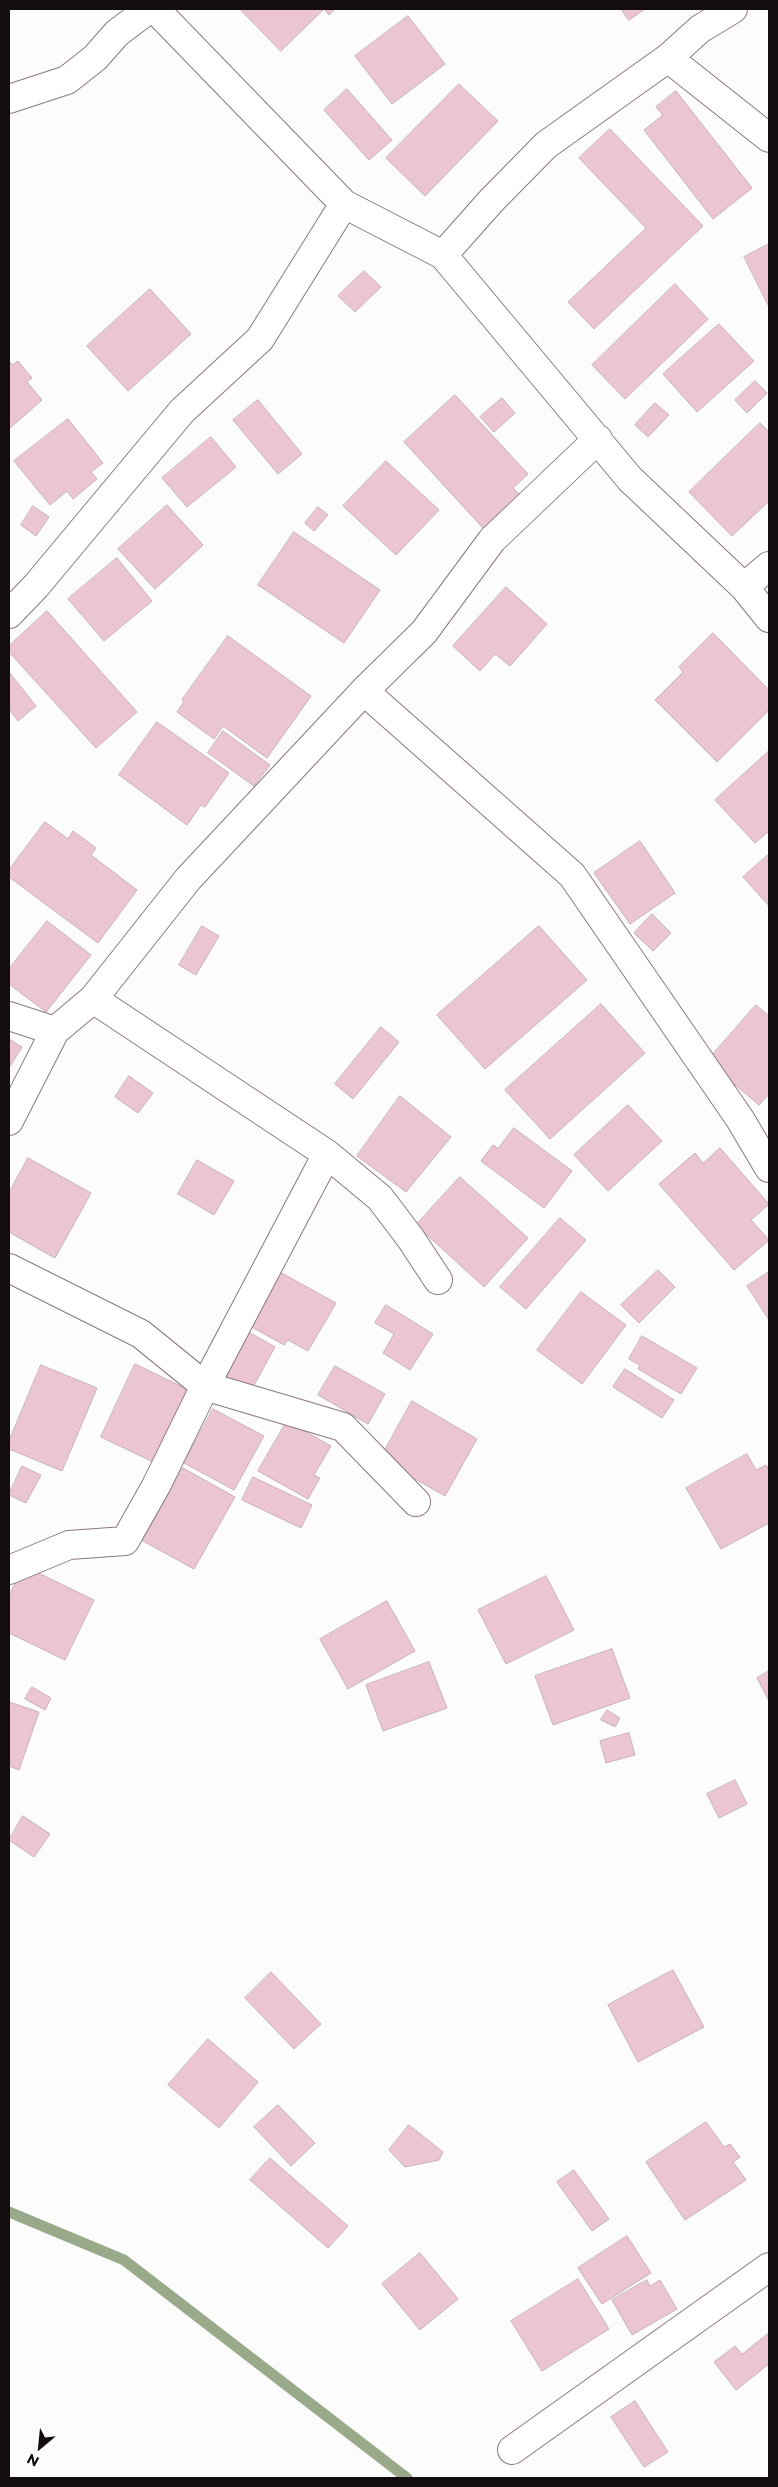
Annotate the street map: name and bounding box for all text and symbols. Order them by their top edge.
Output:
north arrow [15,2422,65,2472]
text: N [24,2450,42,2471]

